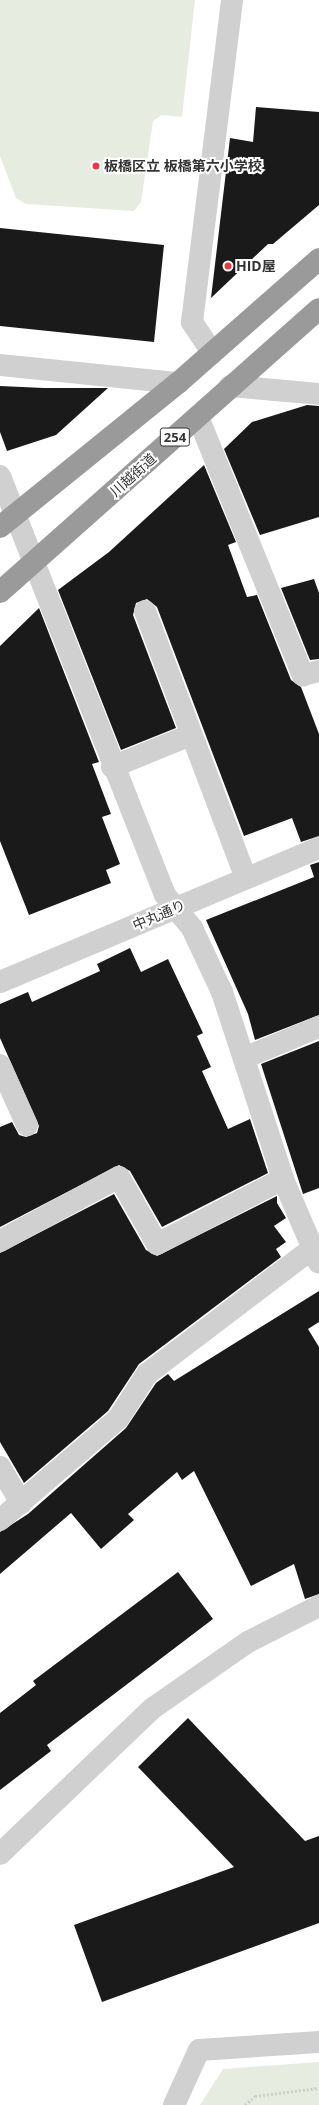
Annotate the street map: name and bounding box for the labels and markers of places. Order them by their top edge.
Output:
place label: 板橋区立 板橋第六小学校 [104,158,262,174]
marker: 板橋区立 板橋第六小学校 [91,161,101,171]
place label: HID屋 [236,258,276,274]
marker: HID屋 [223,261,233,271]

